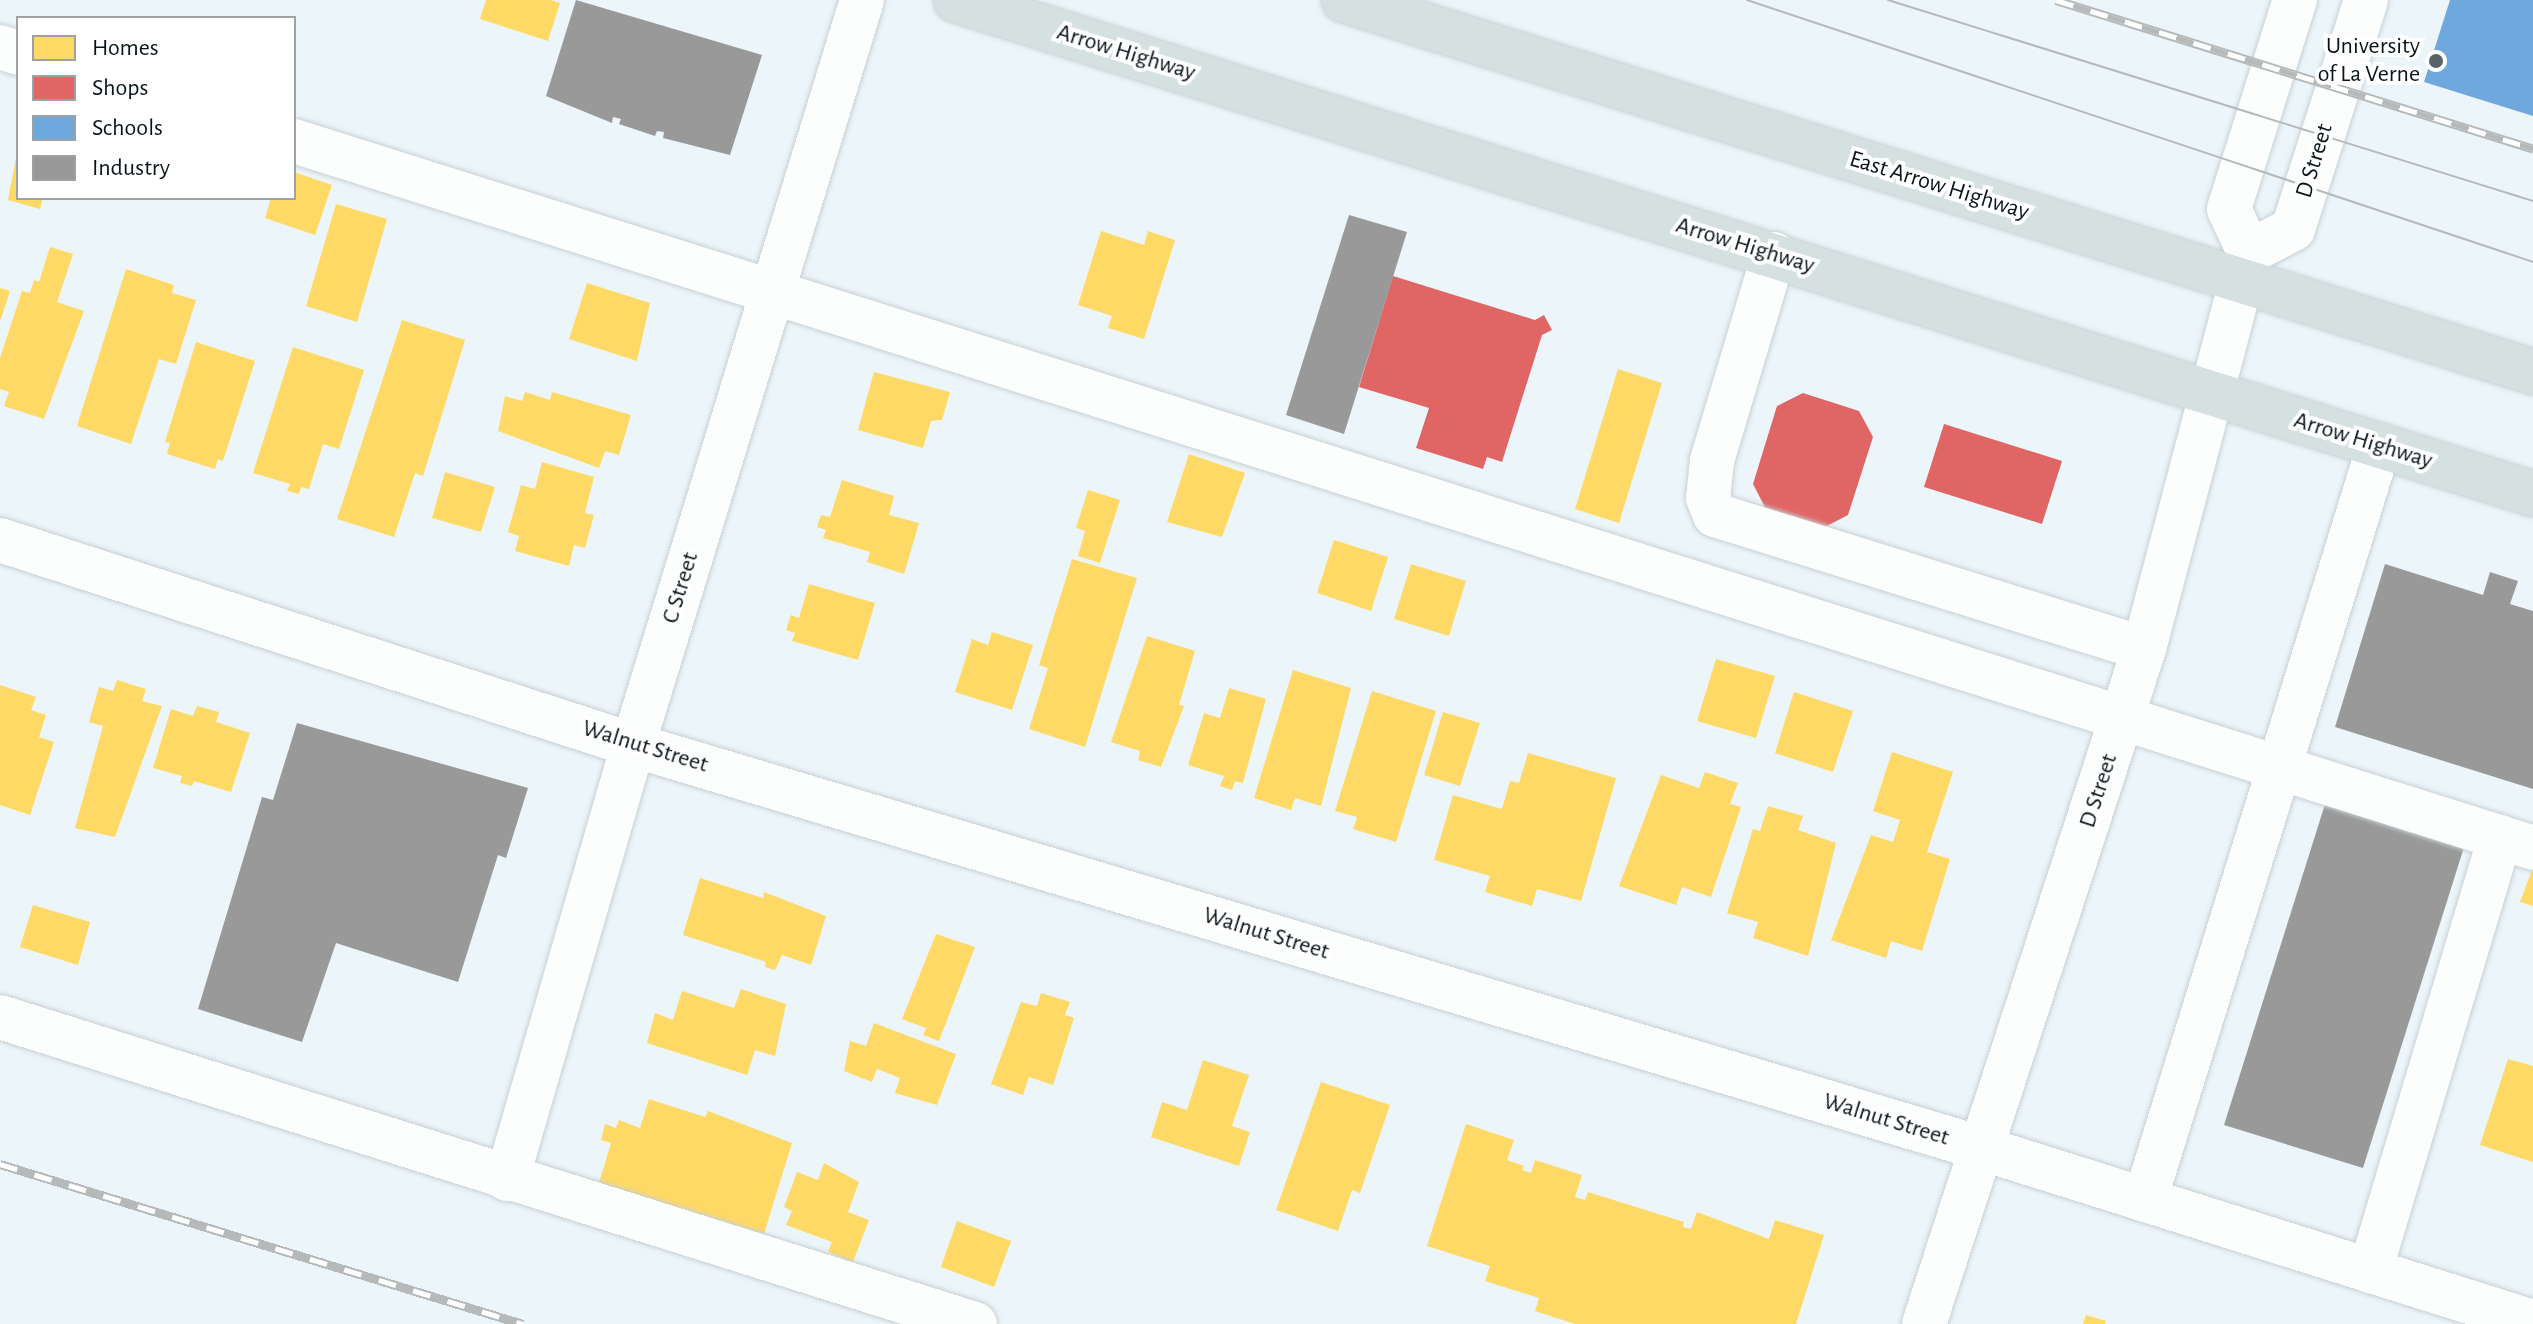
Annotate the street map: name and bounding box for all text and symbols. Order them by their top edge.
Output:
legend [16,16,296,200]
street label: Arrow Highway [1053,18,1199,88]
place label: University of La Verne [2318,33,2420,89]
text: Homes [92,36,159,60]
marker: University of La Verne [2427,52,2445,70]
text: Shops [92,76,148,100]
text: Schools [92,116,163,140]
street label: D Street [2290,120,2340,202]
street label: East Arrow Highway [1846,145,2032,227]
text: Industry [92,156,170,180]
street label: Arrow Highway [1672,211,1818,281]
street label: Arrow Highway [2290,406,2436,476]
street label: C Street [657,549,705,627]
street label: Walnut Street [579,714,711,780]
street label: D Street [2074,750,2124,832]
street label: Walnut Street [1200,901,1332,967]
street label: Walnut Street [1820,1087,1952,1153]

